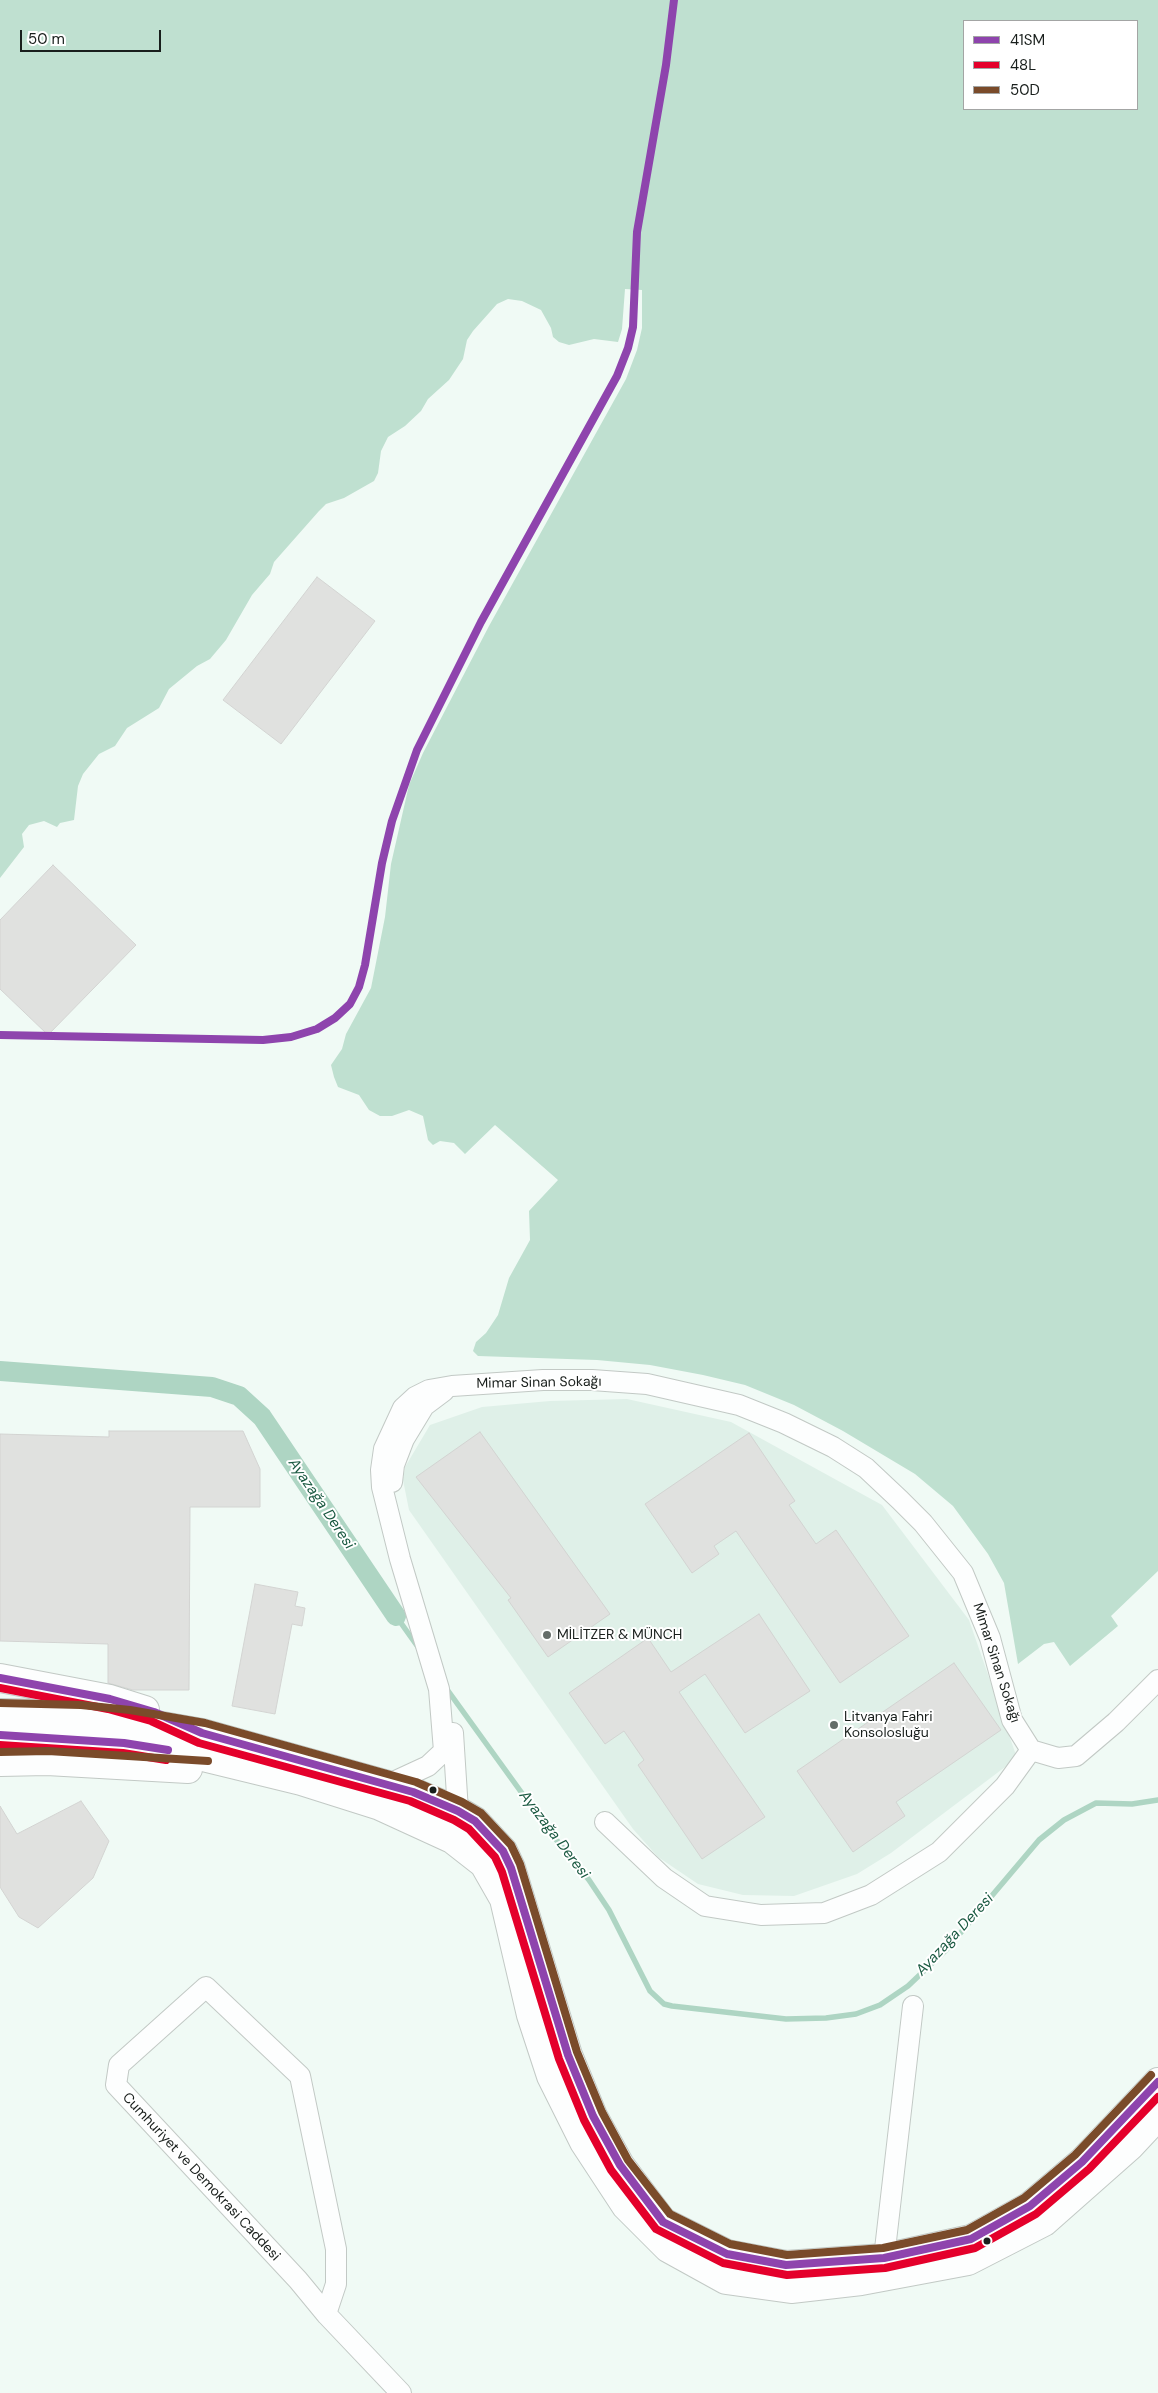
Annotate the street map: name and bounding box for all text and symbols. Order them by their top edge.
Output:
scale bar [22,20,164,52]
legend [963,20,1138,110]
text: 50 m [28,29,65,49]
text: 41SM [1010,30,1045,50]
text: 48L [1010,55,1036,75]
text: 50D [1010,80,1040,100]
street label: Mimar Sinan Sokağı [476,1374,602,1392]
water label: Ayazağa Deresi [284,1455,358,1553]
street label: Mimar Sinan Sokağı [969,1601,1023,1725]
place label: MİLİTZER & MÜNCH [557,1627,682,1643]
marker: MİLİTZER & MÜNCH [541,1629,553,1641]
place label: Litvanya Fahri Konsolosluğu [844,1709,933,1741]
marker: Litvanya Fahri Konsolosluğu [828,1719,840,1731]
unlabelled marker [428,1785,438,1795]
water label: Ayazağa Deresi [515,1787,593,1883]
water label: Ayazağa Deresi [912,1890,998,1980]
street label: Cumhuriyet ve Demokrasi Caddesi [119,2089,283,2265]
unlabelled marker [982,2236,992,2246]

